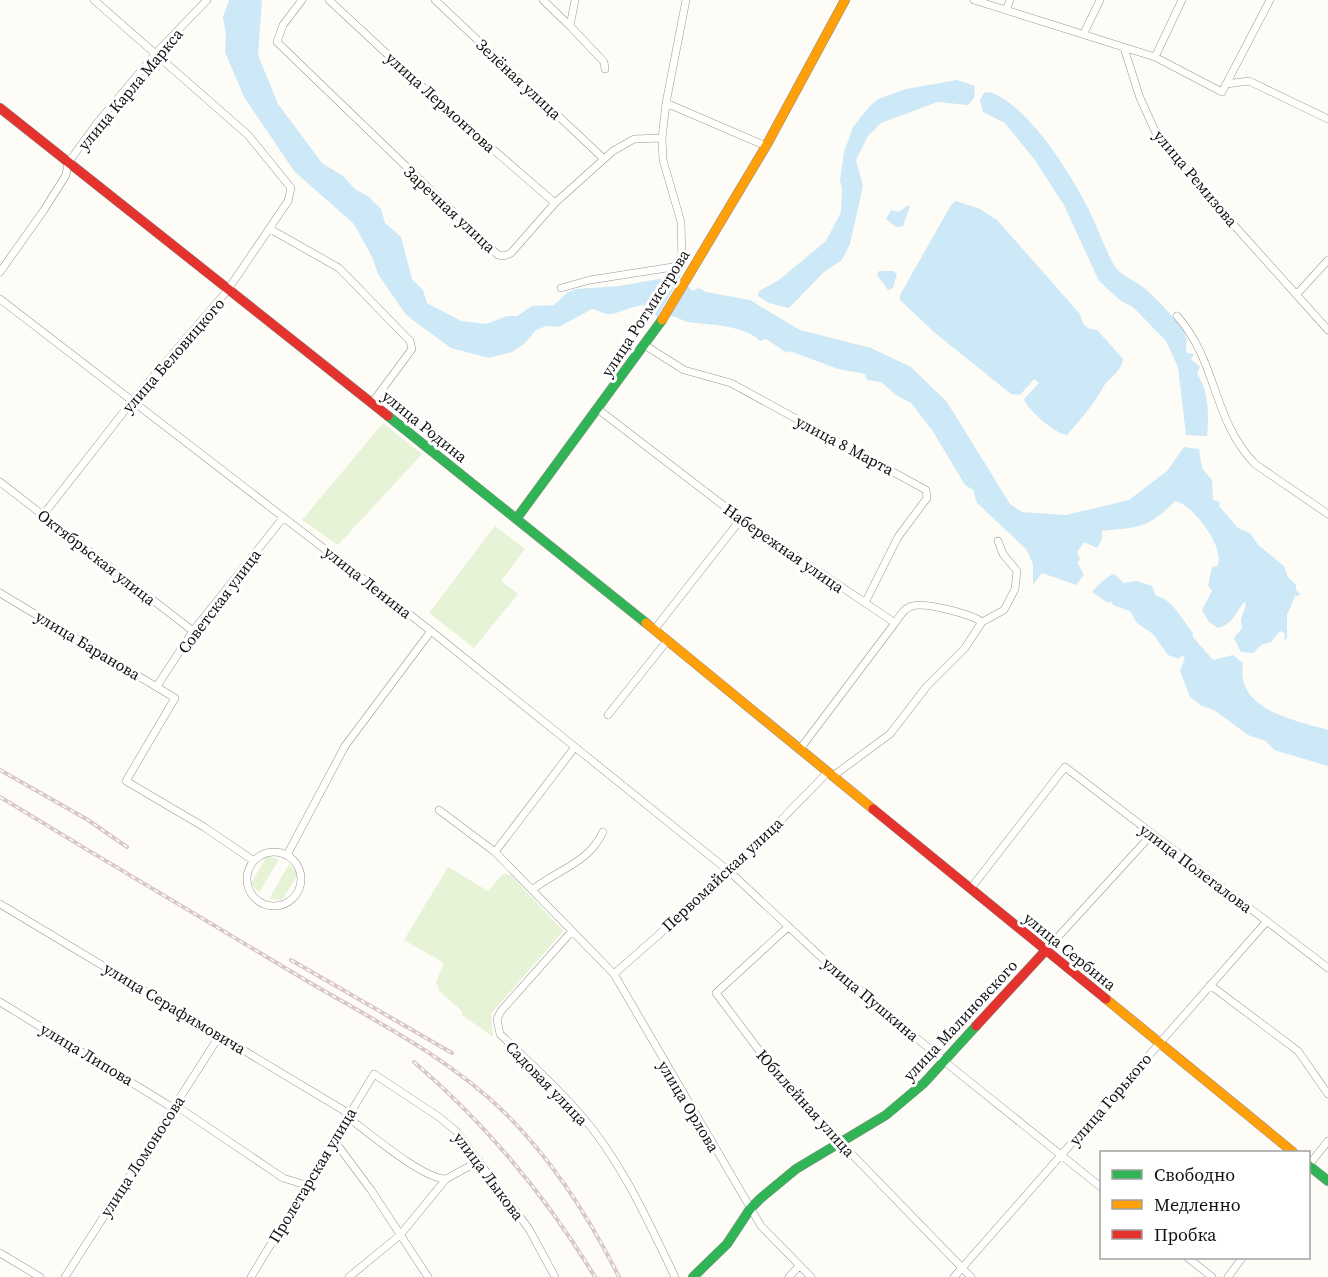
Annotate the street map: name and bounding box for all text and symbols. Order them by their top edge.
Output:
street label: улица Карла Маркса [72,23,188,155]
street label: Зелёная улица [471,34,567,125]
street label: улица Лермонтова [381,47,501,158]
street label: улица Ремизова [1149,125,1244,232]
street label: Заречная улица [399,161,501,258]
street label: улица Ротмистрова [595,244,695,381]
street label: улица Беловицкого [117,292,229,417]
street label: улица Родина [378,385,473,468]
street label: улица 8 Марта [792,410,899,481]
street label: Набережная улица [719,498,849,598]
street label: Октябрьская улица [33,504,161,611]
street label: улица Ленина [319,541,417,624]
street label: Советская улица [172,544,266,658]
street label: улица Баранова [31,605,145,686]
street label: Первомайская улица [657,811,788,936]
street label: улица Полегалова [1135,818,1258,918]
street label: улица Сербина [1019,907,1122,996]
street label: улица Пушкина [818,952,925,1047]
street label: улица Малиновского [898,954,1022,1086]
street label: улица Серафимовича [100,957,251,1060]
street label: улица Липова [36,1017,138,1091]
street label: Садовая улица [501,1036,594,1131]
street label: Юбилейная улица [752,1044,861,1162]
street label: улица Горького [1064,1048,1156,1150]
street label: улица Орлова [653,1056,725,1157]
street label: улица Ломоносова [94,1090,190,1221]
street label: Пролетарская улица [263,1102,362,1247]
street label: улица Лыкова [448,1127,530,1225]
legend [1100,1151,1310,1259]
text: Свободно [1154,1162,1235,1187]
text: Медленно [1154,1192,1241,1217]
text: Пробка [1154,1222,1217,1247]

